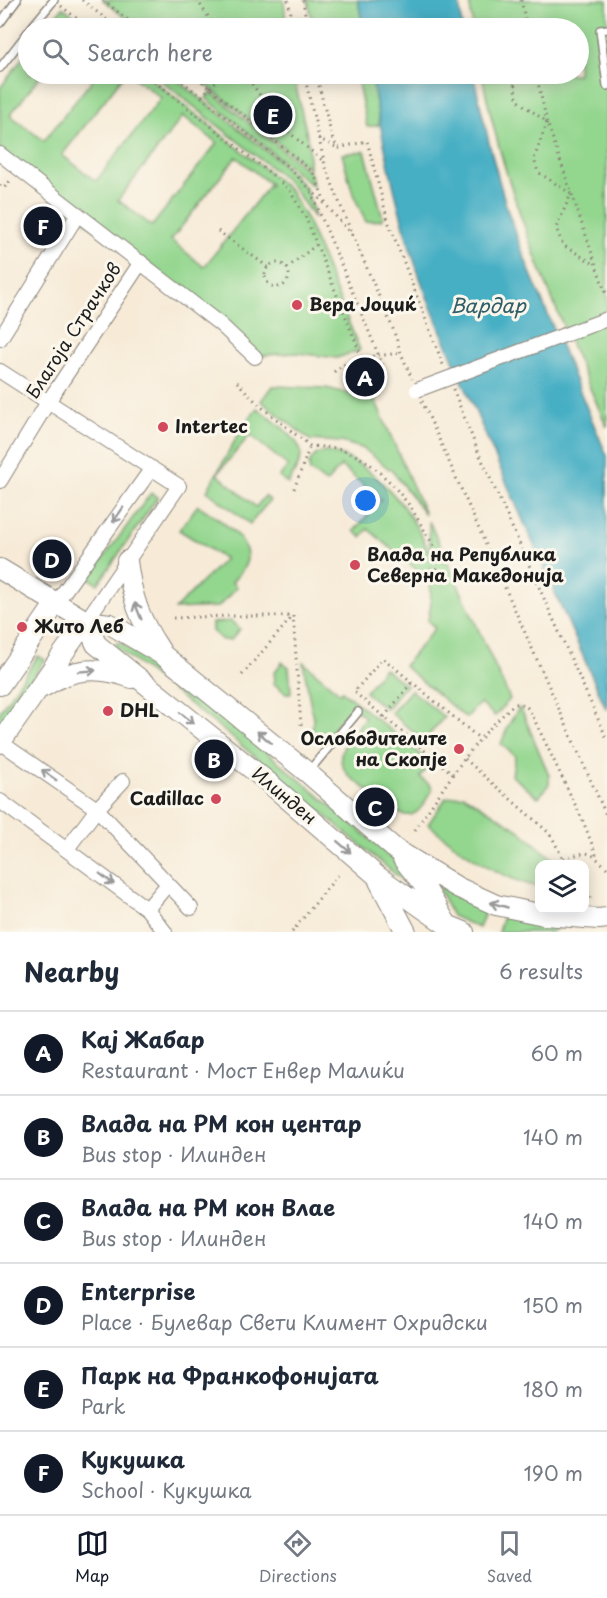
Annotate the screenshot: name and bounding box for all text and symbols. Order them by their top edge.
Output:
search box [18,18,589,84]
icon: search [39,35,72,68]
text: Search here [87,35,213,68]
pin: E [254,92,292,138]
pin: F [24,204,63,248]
street label: Благоја Страчков [18,257,127,404]
place label: Вера Јоциќ [309,290,417,317]
water label: Вардар [450,290,528,320]
marker: Вера Јоциќ [290,298,304,312]
pin: A [346,354,385,400]
place label: Intertec [175,412,248,439]
marker: Intertec [156,420,170,434]
your location [351,486,380,515]
one-way arrow [112,507,124,523]
pin: D [32,536,72,582]
place label: Влада на Република Северна Македонија [367,540,564,588]
marker: Влада на Република Северна Македонија [348,558,362,572]
one-way arrow [132,602,143,620]
place label: Жито Леб [34,612,124,639]
marker: Жито Леб [15,620,29,634]
one-way arrow [77,665,96,676]
place label: DHL [120,696,159,723]
marker: DHL [101,704,115,718]
one-way arrow [179,712,195,725]
place label: Ослободителите на Скопје [300,724,447,772]
one-way arrow [256,730,272,743]
pin: B [194,736,234,782]
marker: Ослободителите на Скопје [452,742,466,756]
street label: Илинден [247,760,323,830]
one-way arrow [41,769,58,781]
place label: Cadillac [130,784,204,811]
pin: C [356,784,394,830]
marker: Cadillac [209,792,223,806]
one-way arrow [336,840,351,854]
map controls [535,860,589,914]
button: layers [535,860,589,914]
one-way arrow [99,872,115,885]
one-way arrow [490,899,509,910]
text: Nearby [24,952,119,991]
text: 6 results [499,956,583,986]
text: Кај Жабар [81,1022,205,1055]
text: A [36,1038,51,1068]
text: 60 m [531,1038,583,1068]
text: Restaurant · Мост Енвер Малиќи [81,1055,405,1085]
text: Влада на РМ кон центар [81,1106,362,1139]
text: B [37,1122,50,1152]
text: 140 m [523,1122,583,1152]
text: Bus stop · Илинден [81,1139,266,1169]
text: Влада на РМ кон Влае [81,1190,335,1223]
text: C [36,1206,51,1236]
text: 140 m [523,1206,583,1236]
text: Bus stop · Илинден [81,1223,266,1253]
text: Enterprise [81,1274,195,1307]
text: D [36,1290,51,1320]
text: 150 m [523,1290,583,1320]
text: Place · Булевар Свети Климент Охридски [81,1307,488,1337]
text: Парк на Франкофонијата [81,1358,379,1391]
text: E [37,1374,50,1404]
text: 180 m [523,1374,583,1404]
text: Park [81,1391,126,1421]
text: Кукушка [81,1442,185,1475]
text: F [38,1458,49,1488]
text: 190 m [524,1458,583,1488]
text: School · Кукушка [81,1475,252,1505]
tab: Map [75,1527,109,1587]
tab: Directions [259,1527,337,1587]
tab: Saved [487,1527,532,1587]

